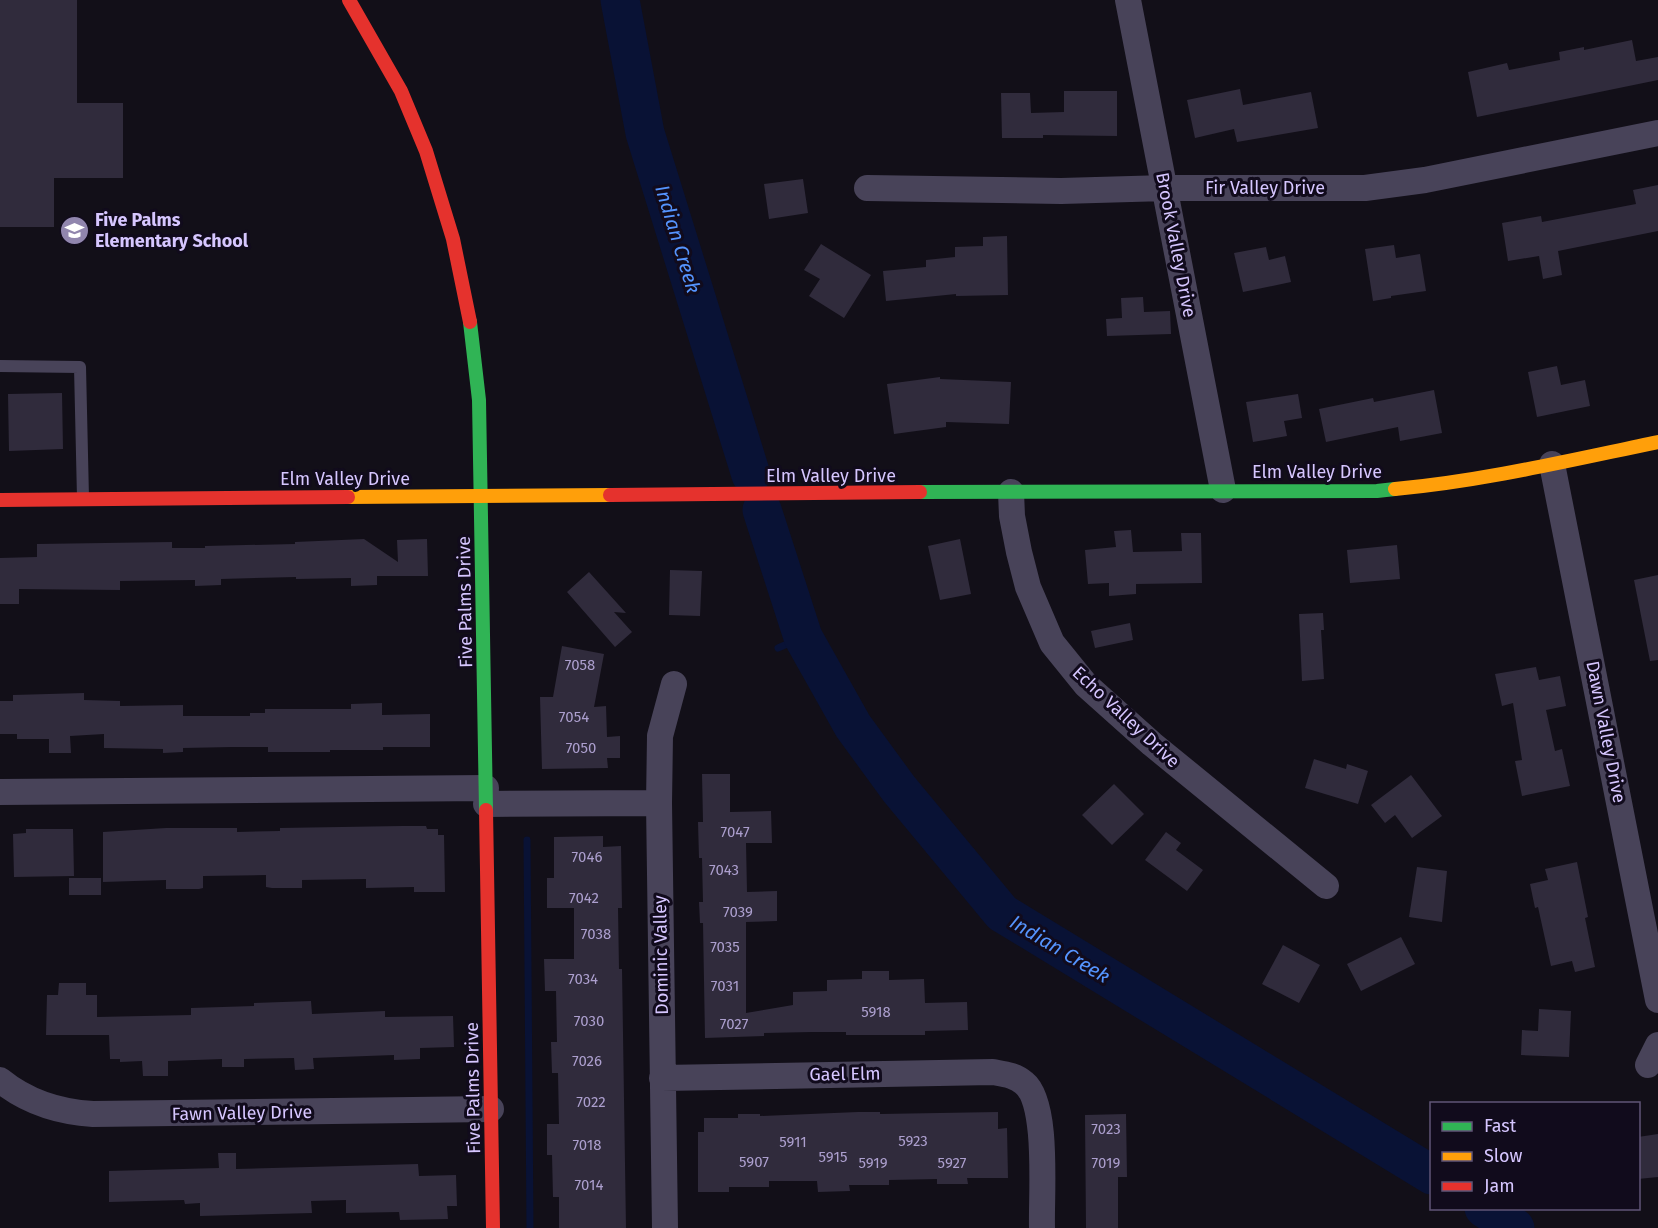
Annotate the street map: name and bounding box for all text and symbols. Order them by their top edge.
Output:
street label: Brook Valley Drive [1151,171,1201,319]
street label: Fir Valley Drive [1205,177,1325,199]
water label: Indian Creek [650,182,706,296]
place label: Five Palms Elementary School [95,209,249,252]
school or university icon: Five Palms Elementary School [58,214,90,246]
street label: Elm Valley Drive [1252,461,1382,483]
street label: Elm Valley Drive [766,465,896,487]
street label: Elm Valley Drive [280,468,410,490]
street label: Five Palms Drive [453,536,477,668]
house number: 7058 [565,656,595,674]
street label: Dawn Valley Drive [1581,659,1631,805]
street label: Echo Valley Drive [1068,662,1184,772]
house number: 7054 [559,708,589,726]
house number: 7050 [566,739,596,757]
house number: 7047 [720,823,750,841]
house number: 7046 [572,848,602,866]
house number: 7043 [709,861,739,879]
house number: 7042 [569,889,599,907]
street label: Dominic Valley [649,895,673,1015]
house number: 7039 [723,903,753,921]
water label: Indian Creek [1006,910,1114,988]
house number: 7038 [581,925,611,943]
house number: 7035 [710,938,740,956]
house number: 7034 [568,970,598,988]
house number: 7031 [711,977,739,995]
house number: 5918 [861,1003,891,1021]
house number: 7030 [574,1012,604,1030]
house number: 7027 [720,1015,749,1033]
street label: Five Palms Drive [461,1022,485,1154]
house number: 7026 [572,1052,602,1070]
street label: Gael Elm [809,1062,881,1086]
house number: 7022 [576,1093,606,1111]
street label: Fawn Valley Drive [172,1101,312,1125]
legend [1430,1102,1640,1210]
text: Fast [1484,1115,1517,1137]
house number: 7023 [1091,1120,1121,1138]
house number: 5923 [898,1132,928,1150]
house number: 5911 [779,1133,807,1151]
house number: 7018 [572,1136,602,1154]
text: Slow [1484,1145,1523,1167]
house number: 5915 [819,1148,847,1166]
house number: 5907 [739,1153,769,1171]
house number: 5919 [858,1154,888,1172]
house number: 5927 [938,1154,967,1172]
house number: 7019 [1092,1154,1121,1172]
text: Jam [1484,1175,1515,1197]
house number: 7014 [575,1176,603,1194]

